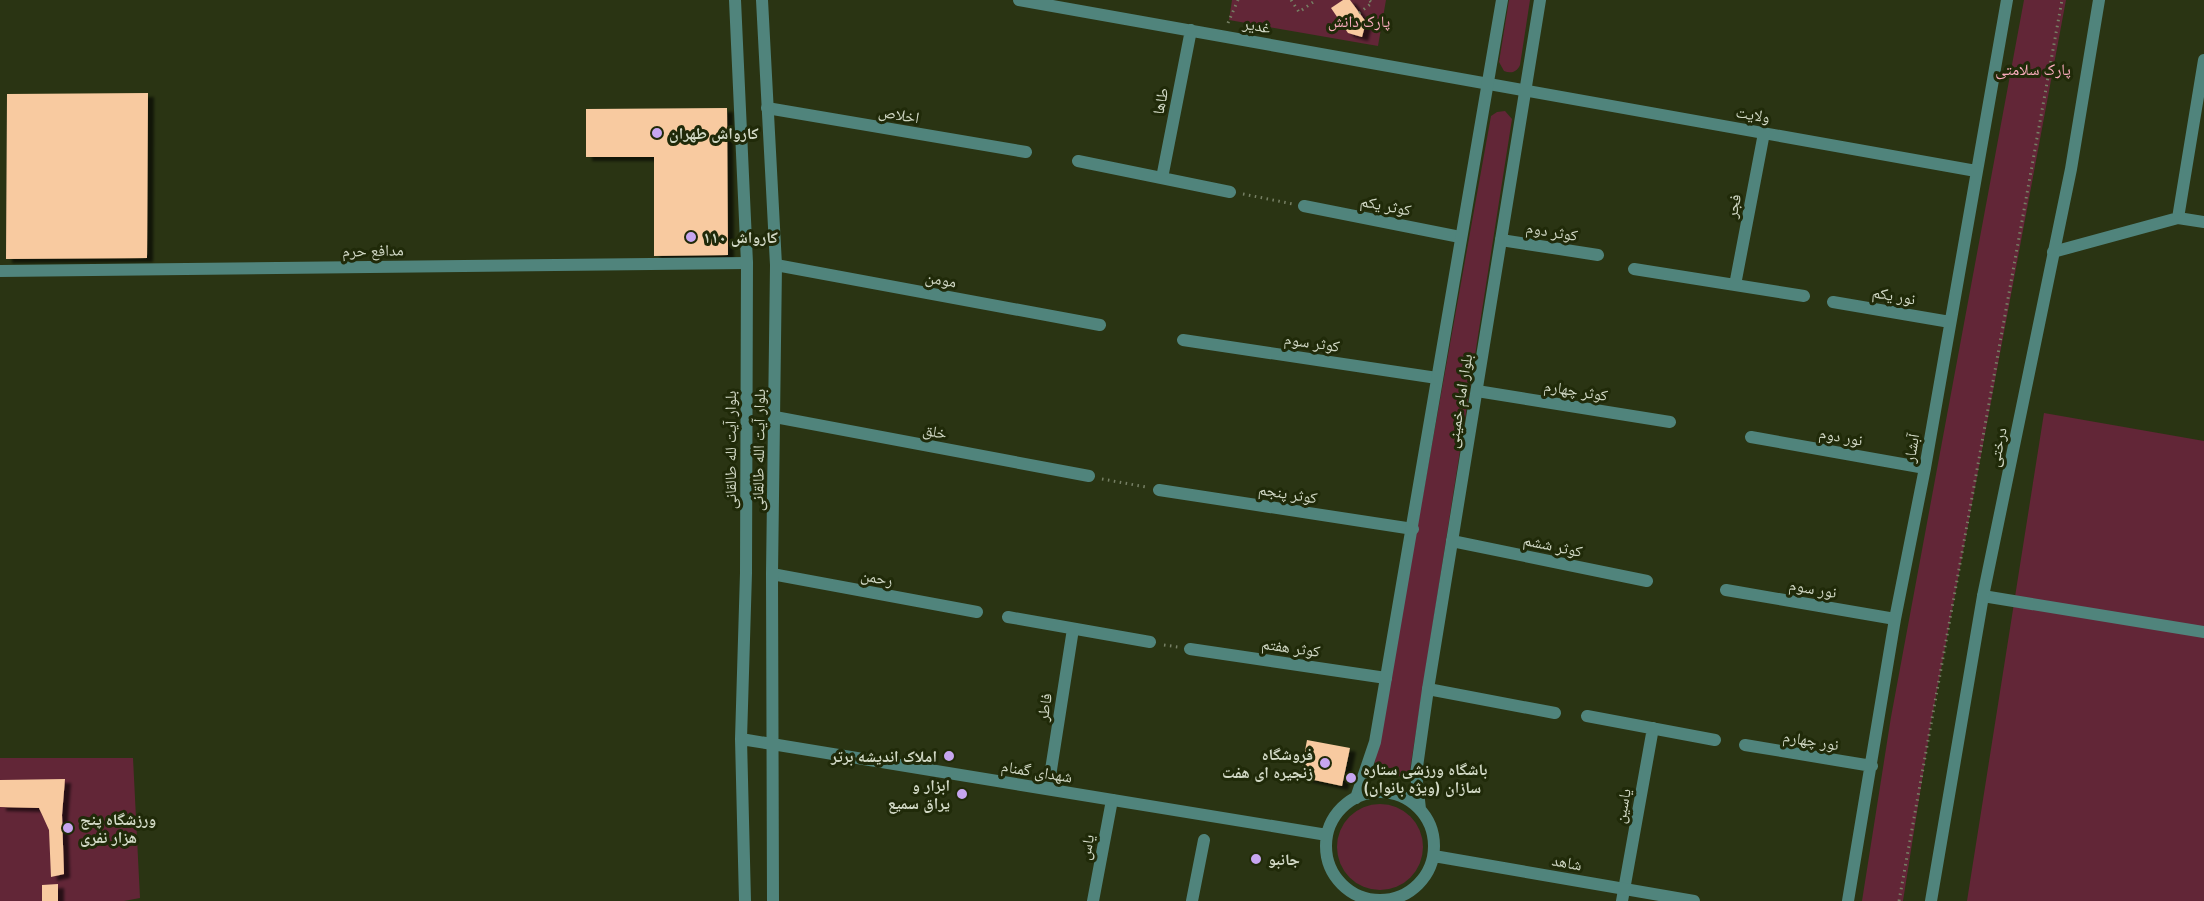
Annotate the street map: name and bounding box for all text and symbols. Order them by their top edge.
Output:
park label: پارک دانش [1328,11,1391,33]
street label: غدیر [1240,13,1272,39]
park label: پارک سلامتی [1995,59,2071,81]
street label: طاها [1148,86,1174,116]
street label: اخلاص [877,101,921,129]
street label: ولایت [1734,101,1772,129]
place label: کارواش طهران [669,123,759,145]
marker: کارواش طهران [650,126,664,140]
street label: کوثر یکم [1358,190,1414,222]
street label: فجر [1721,192,1747,221]
street label: کوثر دوم [1524,217,1580,247]
place label: کارواش ۱۱۰ [703,227,778,249]
marker: کارواش ۱۱۰ [684,230,698,244]
street label: مدافع حرم [342,239,404,263]
street label: مومن [923,266,958,294]
street label: نور یکم [1871,281,1917,311]
street label: کوثر سوم [1283,328,1341,358]
street label: بلوار امام خمینی [1442,352,1478,450]
street label: کوثر چهارم [1542,375,1610,407]
street label: بلوار آیت الله طالقانی [747,389,771,511]
street label: بلوار آیت لله طالقانی [720,391,742,509]
street label: خلق [921,419,949,445]
street label: نور دوم [1817,422,1864,452]
street label: درختی [1983,425,2013,469]
street label: آبشار [1898,431,1926,465]
street label: کوثر پنجم [1257,478,1319,510]
street label: کوثر ششم [1521,529,1585,563]
street label: رحمن [859,564,895,592]
street label: نور سوم [1787,574,1838,604]
street label: کوثر هفتم [1260,633,1322,663]
street label: فاطر [1032,692,1058,724]
street label: نور چهارم [1781,726,1840,756]
place label: فروشگاه زنجیره ای هفت [1222,744,1313,784]
place label: املاک اندیشه برتر [830,746,937,768]
marker: املاک اندیشه برتر [942,749,956,763]
street label: شهدای گمنام [1000,756,1074,788]
marker: فروشگاه زنجیره ای هفت [1318,756,1332,770]
place label: باشگاه ورزشی ستاره سازان (ویژه بانوان) [1363,759,1487,799]
marker: باشگاه ورزشی ستاره سازان (ویژه بانوان) [1344,771,1358,785]
place label: ابزار و يراق سميع [888,775,950,815]
marker: ابزار و يراق سميع [955,787,969,801]
street label: یاسین [1609,787,1637,825]
place label: ورزشگاه پنج هزار نفری [80,809,156,849]
marker: ورزشگاه پنج هزار نفری [61,821,75,835]
street label: یاس [1074,832,1100,862]
place label: جانبو [1268,849,1300,871]
street label: شاهد [1550,850,1584,876]
marker: جانبو [1249,852,1263,866]

